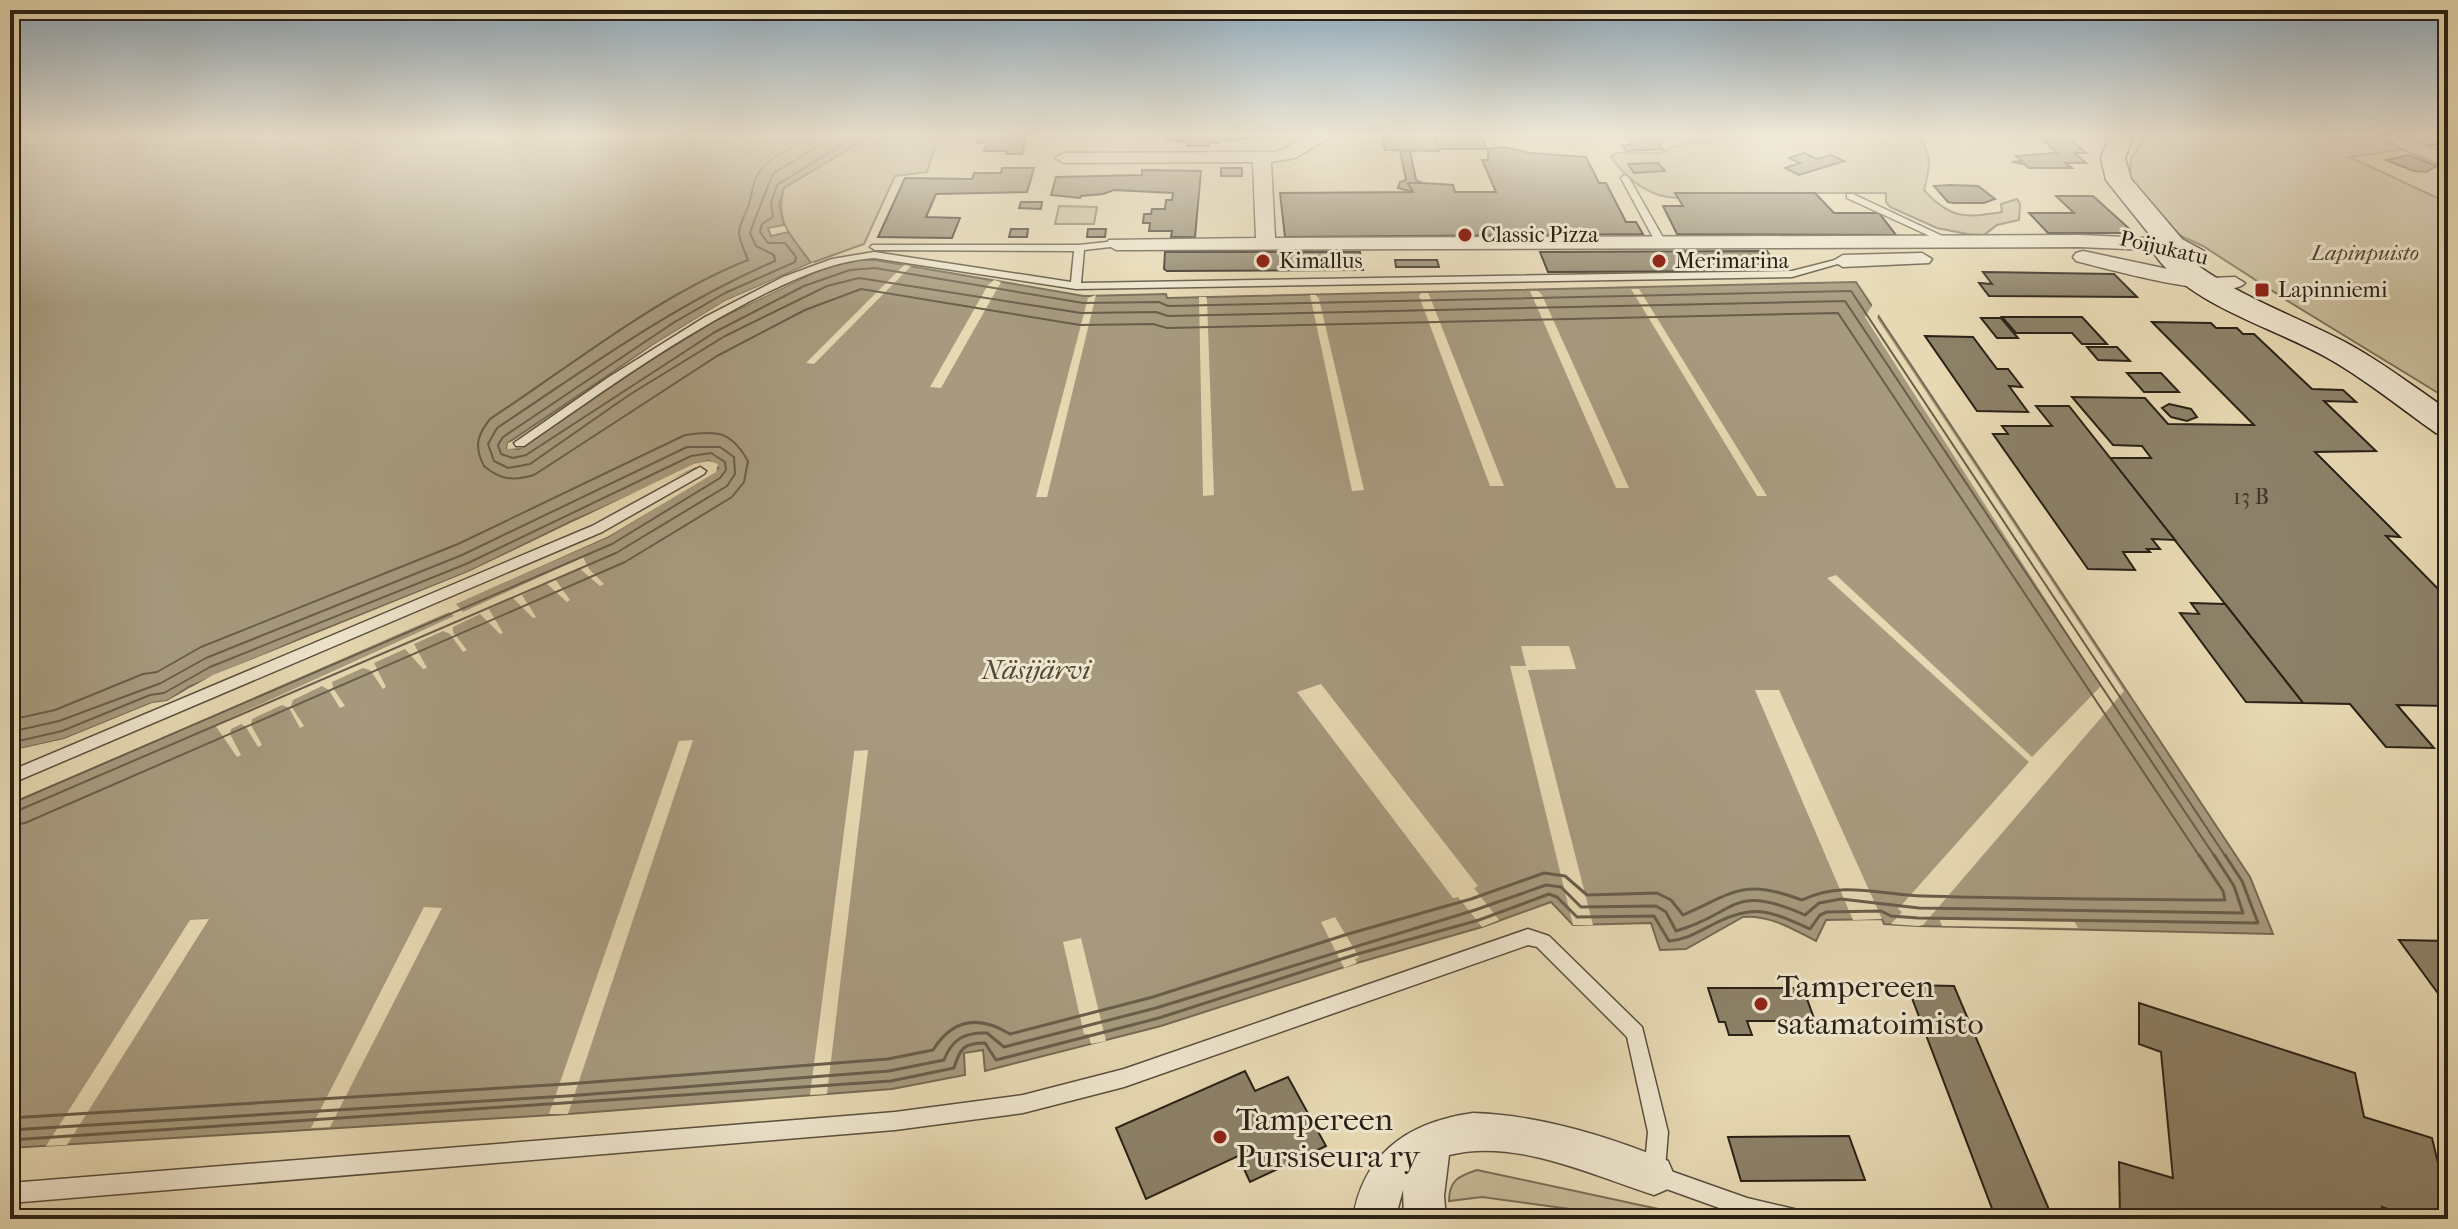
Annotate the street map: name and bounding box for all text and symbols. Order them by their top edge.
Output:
place label: Classic Pizza [1481,222,1599,248]
street label: Poijukatu [2117,225,2211,271]
marker: Classic Pizza [1456,226,1474,244]
park label: Lapinpuisto [2309,240,2419,266]
place label: Kimallus [1279,248,1363,274]
place label: Merimarina [1675,248,1790,274]
marker: Kimallus [1254,252,1272,270]
marker: Merimarina [1650,252,1668,270]
place label: Lapinniemi [2278,277,2388,303]
marker: Lapinniemi [2253,281,2271,299]
house number: 13 B [2233,484,2269,510]
water label: Näsijärvi [981,653,1092,686]
place label: Tampereen satamatoimisto [1777,968,1984,1042]
marker: Tampereen satamatoimisto [1752,995,1770,1013]
place label: Tampereen Pursiseura ry [1236,1101,1421,1175]
marker: Tampereen Pursiseura ry [1211,1128,1229,1146]

